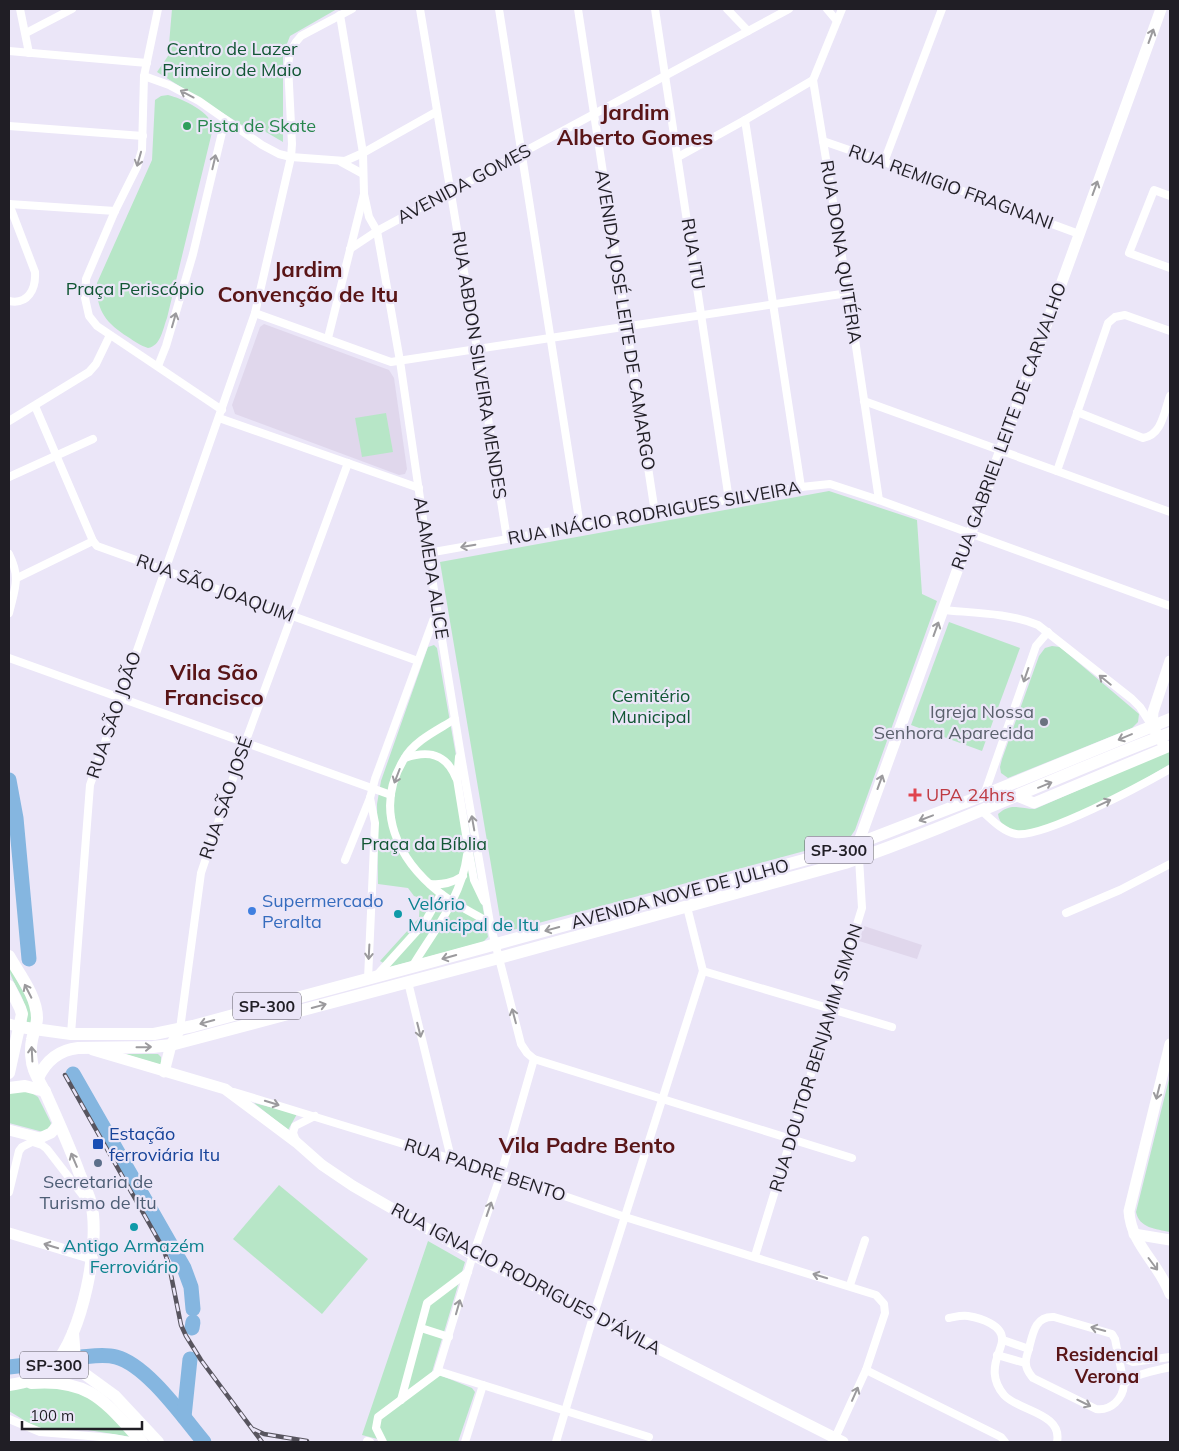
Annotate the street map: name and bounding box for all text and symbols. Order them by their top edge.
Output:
one-way arrow [1147,28,1156,44]
park label: Centro de Lazer Primeiro de Maio [162,37,302,81]
one-way arrow [179,89,194,99]
district label: Jardim Alberto Gomes [557,98,713,151]
place label: Pista de Skate [197,114,316,137]
marker: Pista de Skate [181,120,193,132]
street label: AVENIDA GOMES [393,138,535,229]
street label: RUA REMIGIO FRAGNANI [846,139,1057,234]
one-way arrow [134,151,144,167]
one-way arrow [210,155,219,171]
street label: RUA DONA QUITÉRIA [816,158,867,345]
street label: AVENIDA JOSÉ LEITE DE CAMARGO [590,168,661,472]
one-way arrow [1091,181,1100,197]
street label: RUA ITU [676,217,710,291]
street label: RUA ABDON SILVEIRA MENDES [447,229,512,500]
district label: Jardim Convenção de Itu [218,255,398,308]
park label: Praça Periscópio [66,277,204,300]
street label: RUA GABRIEL LEITE DE CARVALHO [946,279,1071,573]
one-way arrow [169,312,179,328]
street label: RUA INÁCIO RODRIGUES SILVEIRA [506,475,802,550]
street label: ALAMEDA ALICE [409,495,454,641]
one-way arrow [460,541,476,551]
street label: RUA SÃO JOAQUIM [133,548,297,627]
one-way arrow [932,622,941,637]
street label: RUA SÃO JOÃO [81,648,146,781]
district label: Vila São Francisco [164,658,264,711]
one-way arrow [1021,667,1030,683]
one-way arrow [1099,674,1112,685]
park label: Cemitério Municipal [611,684,691,728]
place label: Igreja Nossa Senhora Aparecida [874,700,1034,744]
marker: Igreja Nossa Senhora Aparecida [1038,716,1050,728]
one-way arrow [1118,733,1133,743]
street label: RUA SÃO JOSÉ [194,734,257,862]
one-way arrow [392,768,401,783]
one-way arrow [876,775,885,790]
one-way arrow [1037,779,1052,789]
place label: UPA 24hrs [926,783,1015,806]
marker: UPA 24hrs [908,788,922,802]
one-way arrow [1096,798,1111,807]
one-way arrow [919,814,934,823]
one-way arrow [467,816,477,832]
park label: Praça da Bíblia [361,832,487,855]
road number: SP-300 [805,836,873,864]
street label: AVENIDA NOVE DE JULHO [568,853,791,934]
place label: Supermercado Peralta [262,889,383,933]
place label: Velório Municipal de Itu [408,892,539,936]
marker: Supermercado Peralta [246,905,258,917]
marker: Velório Municipal de Itu [392,908,404,920]
street label: RUA DOUTOR BENJAMIM SIMON [764,921,867,1195]
one-way arrow [545,924,561,934]
one-way arrow [364,943,374,959]
one-way arrow [441,953,457,962]
one-way arrow [23,984,32,999]
road number: SP-300 [233,992,301,1019]
one-way arrow [310,1001,326,1010]
one-way arrow [509,1008,518,1024]
one-way arrow [200,1018,216,1027]
one-way arrow [415,1021,424,1037]
one-way arrow [136,1042,152,1052]
one-way arrow [28,1047,37,1063]
one-way arrow [1153,1083,1162,1099]
one-way arrow [263,1099,279,1109]
place label: Estação ferroviária Itu [109,1122,220,1166]
district label: Vila Padre Bento [498,1131,675,1159]
street label: RUA PADRE BENTO [401,1133,569,1207]
marker: Estação ferroviária Itu [91,1137,105,1151]
one-way arrow [69,1153,79,1168]
marker: Secretaria de Turismo de Itu [92,1157,104,1169]
place label: Secretaria de Turismo de Itu [39,1170,157,1214]
street label: RUA IGNACIO RODRIGUES D'ÁVILA [387,1197,665,1360]
one-way arrow [485,1202,494,1217]
marker: Antigo Armazém Ferroviário [128,1221,140,1233]
place label: Antigo Armazém Ferroviário [63,1234,205,1278]
one-way arrow [43,1240,59,1250]
one-way arrow [1147,1257,1158,1270]
one-way arrow [812,1271,828,1280]
one-way arrow [453,1300,463,1316]
one-way arrow [1090,1324,1106,1333]
district label: Residencial Verona [1056,1342,1158,1388]
road number: SP-300 [20,1352,88,1378]
one-way arrow [850,1387,860,1402]
scale bar [22,1398,142,1430]
one-way arrow [1076,1399,1091,1408]
text: 100 m [30,1406,74,1425]

